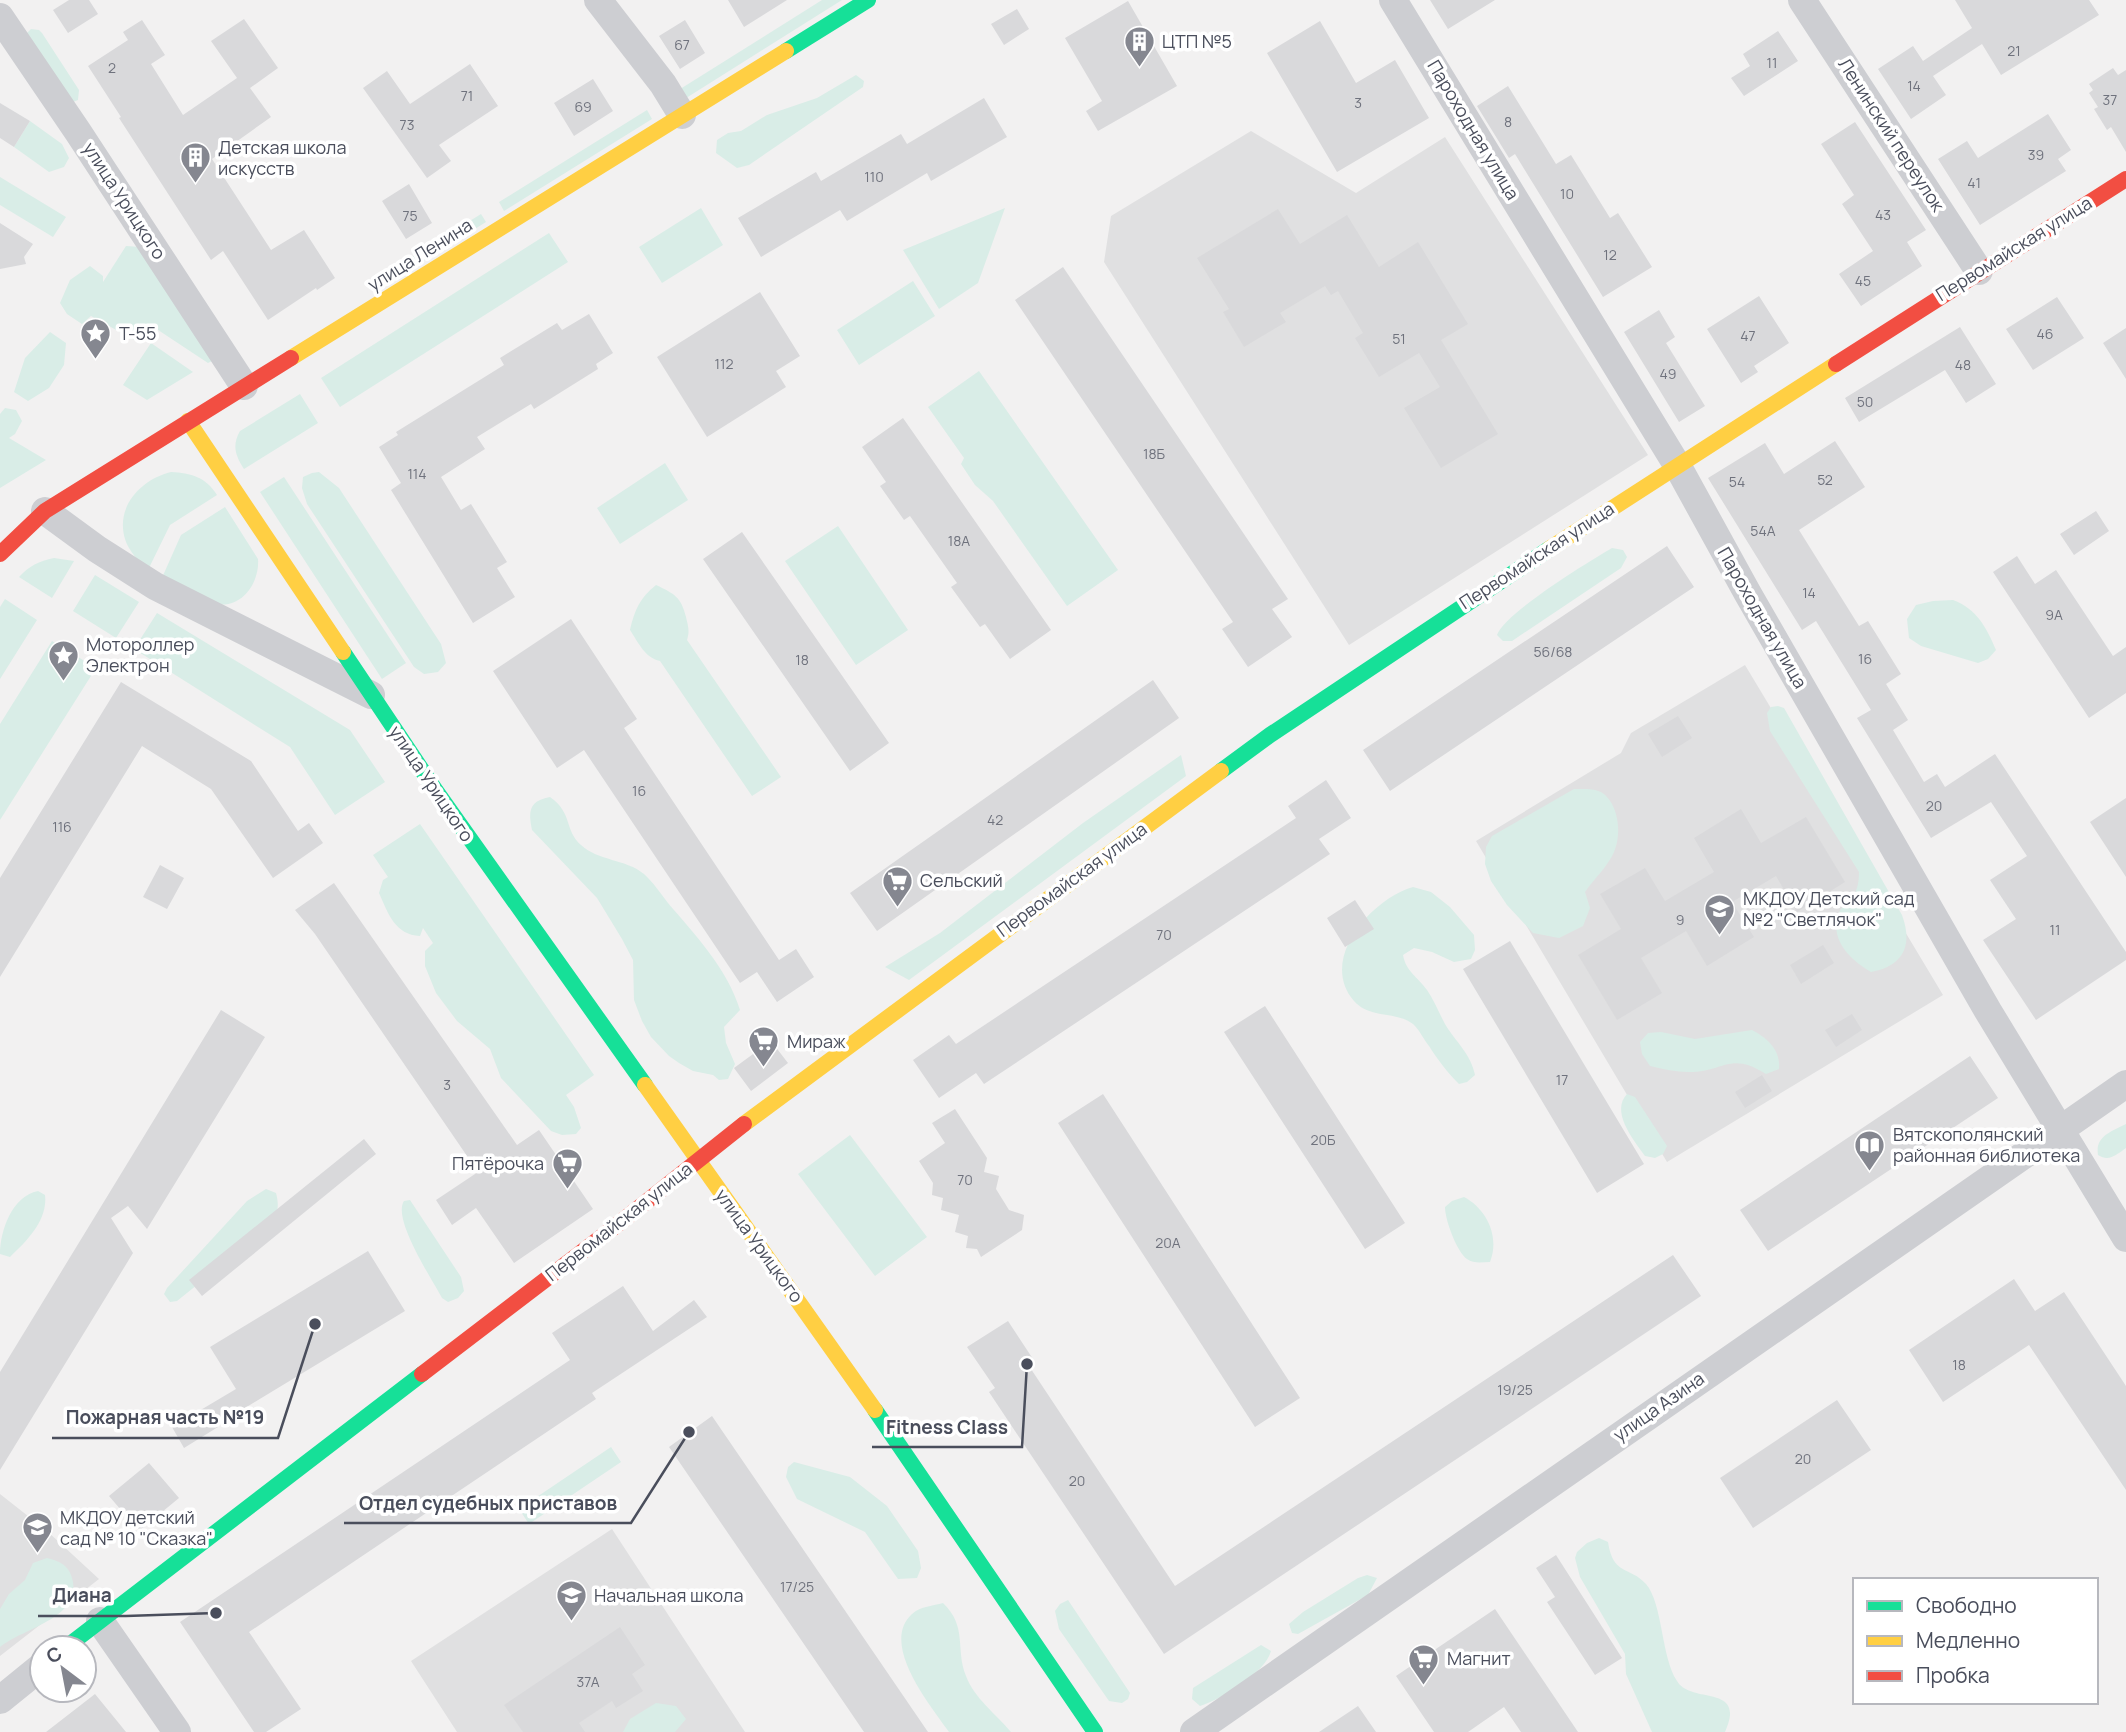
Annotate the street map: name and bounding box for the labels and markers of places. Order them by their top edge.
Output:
building icon: ЦТП №5 [1122,25,1156,69]
place label: ЦТП №5 [1162,29,1232,53]
place label: Детская школа искусств [218,135,346,180]
building icon: Детская школа искусств [178,141,212,185]
place icon: Т-55 [79,317,113,361]
place label: Т-55 [119,321,156,345]
place label: Мотороллер Электрон [86,632,194,677]
place icon: Мотороллер Электрон [46,638,80,682]
supermarket icon: Сельский [880,864,914,908]
place label: Сельский [920,868,1003,892]
place label: МКДОУ Детский сад №2 "Светлячок" [1743,886,1915,931]
school or university icon: МКДОУ Детский сад №2 "Светлячок" [1703,892,1737,936]
supermarket icon: Мираж [747,1025,781,1069]
place label: Мираж [787,1029,846,1053]
place label: Вятскополянский районная библиотека [1893,1122,2080,1167]
library icon: Вятскополянский районная библиотека [1853,1128,1887,1172]
supermarket icon: Пятёрочка [550,1147,584,1191]
place label: Пятёрочка [452,1151,544,1175]
callout: Пожарная часть №19 [52,1398,278,1438]
callout: Fitness Class [872,1407,1022,1447]
callout: Отдел судебных приставов [344,1483,631,1523]
place label: МКДОУ детский сад № 10 "Сказка" [60,1505,213,1550]
school or university icon: МКДОУ детский сад № 10 "Сказка" [20,1511,54,1555]
callout: Диана [38,1576,126,1616]
school or university icon: Начальная школа [554,1579,588,1623]
place label: Начальная школа [594,1583,743,1607]
supermarket icon: Магнит [1407,1642,1441,1686]
place label: Магнит [1447,1646,1511,1670]

